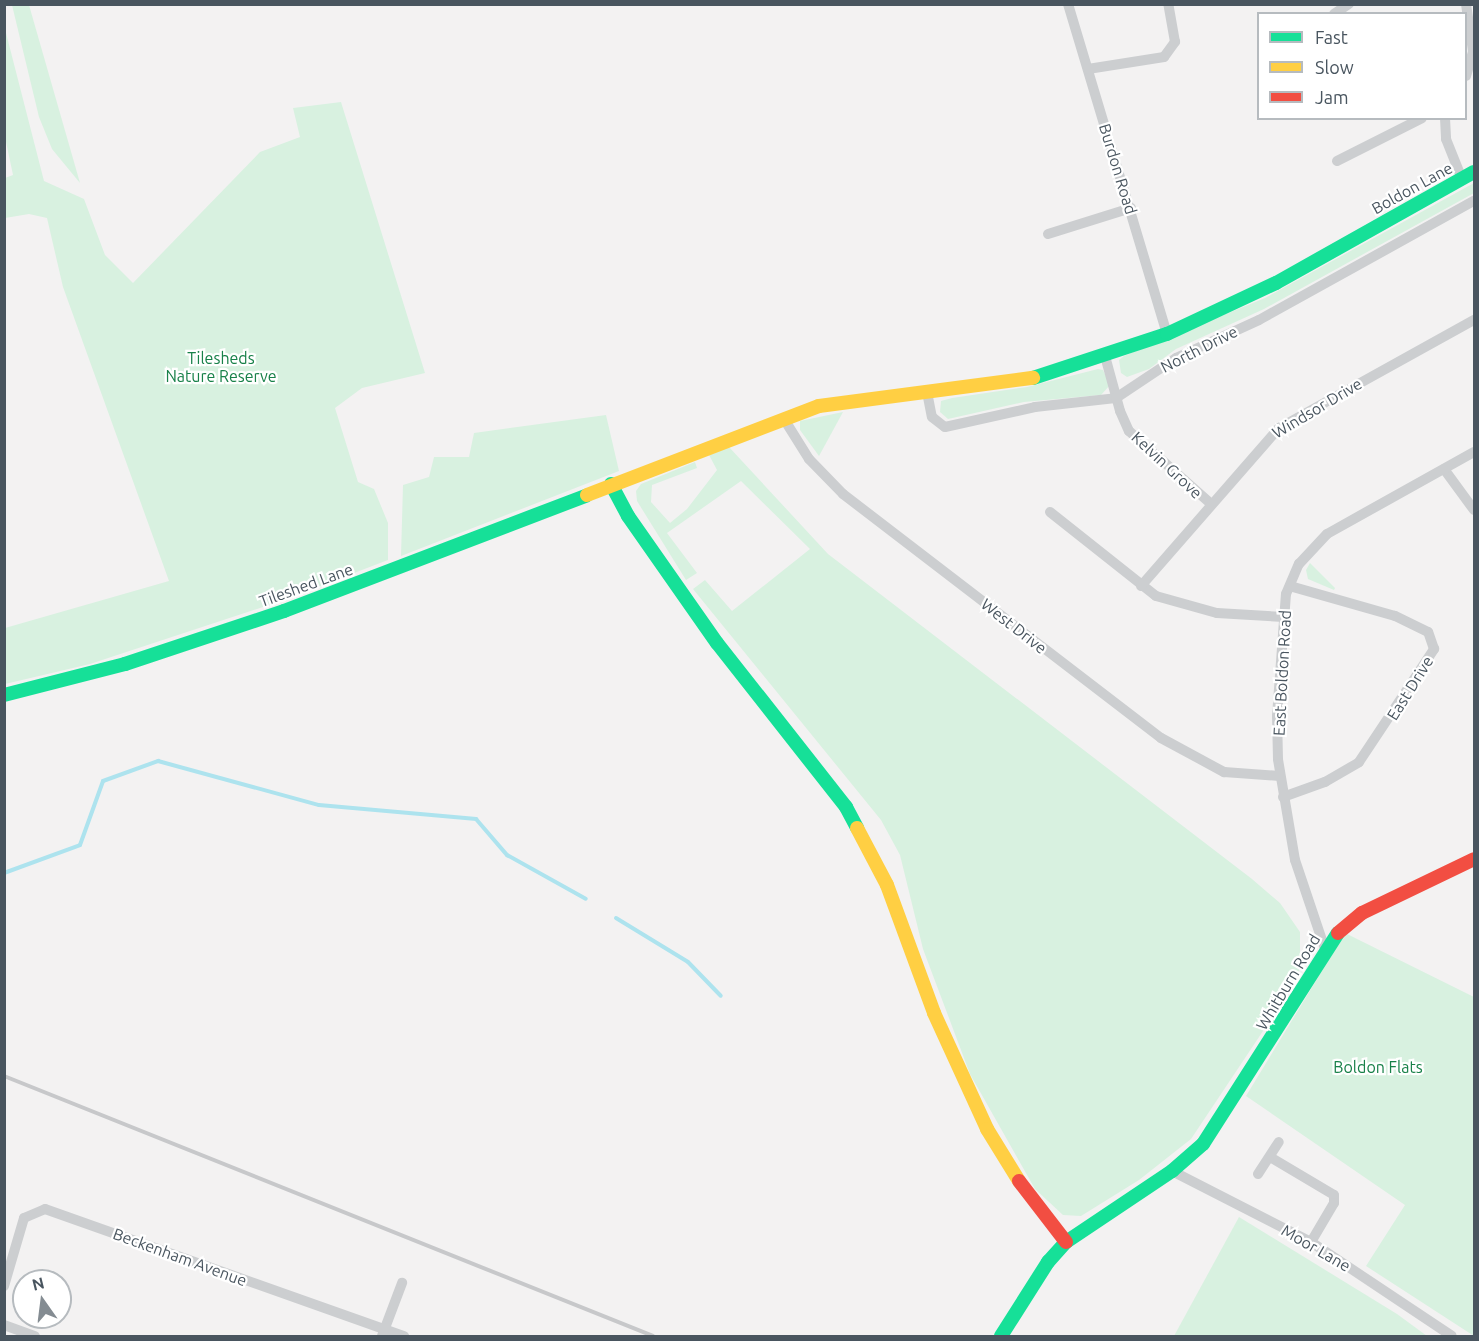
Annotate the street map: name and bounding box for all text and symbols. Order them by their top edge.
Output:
legend [1257,12,1467,120]
text: Fast [1315,27,1348,47]
text: Slow [1315,57,1354,77]
text: Jam [1315,87,1349,107]
street label: Burdon Road [1095,121,1141,217]
street label: Boldon Lane [1368,158,1456,218]
street label: North Drive [1157,321,1241,377]
park label: Tilesheds Nature Reserve [165,348,277,386]
street label: Windsor Drive [1269,374,1365,442]
street label: Kelvin Grove [1128,427,1206,503]
street label: Tileshed Lane [256,559,356,611]
street label: West Drive [977,594,1051,658]
street label: East Boldon Road [1269,609,1295,737]
street label: East Drive [1383,652,1437,724]
street label: Whitburn Road [1252,931,1324,1033]
park label: Boldon Flats [1333,1057,1423,1077]
street label: Moor Lane [1278,1221,1354,1275]
street label: Beckenham Avenue [110,1224,250,1290]
north arrow [12,1269,72,1329]
text: N [30,1273,46,1294]

